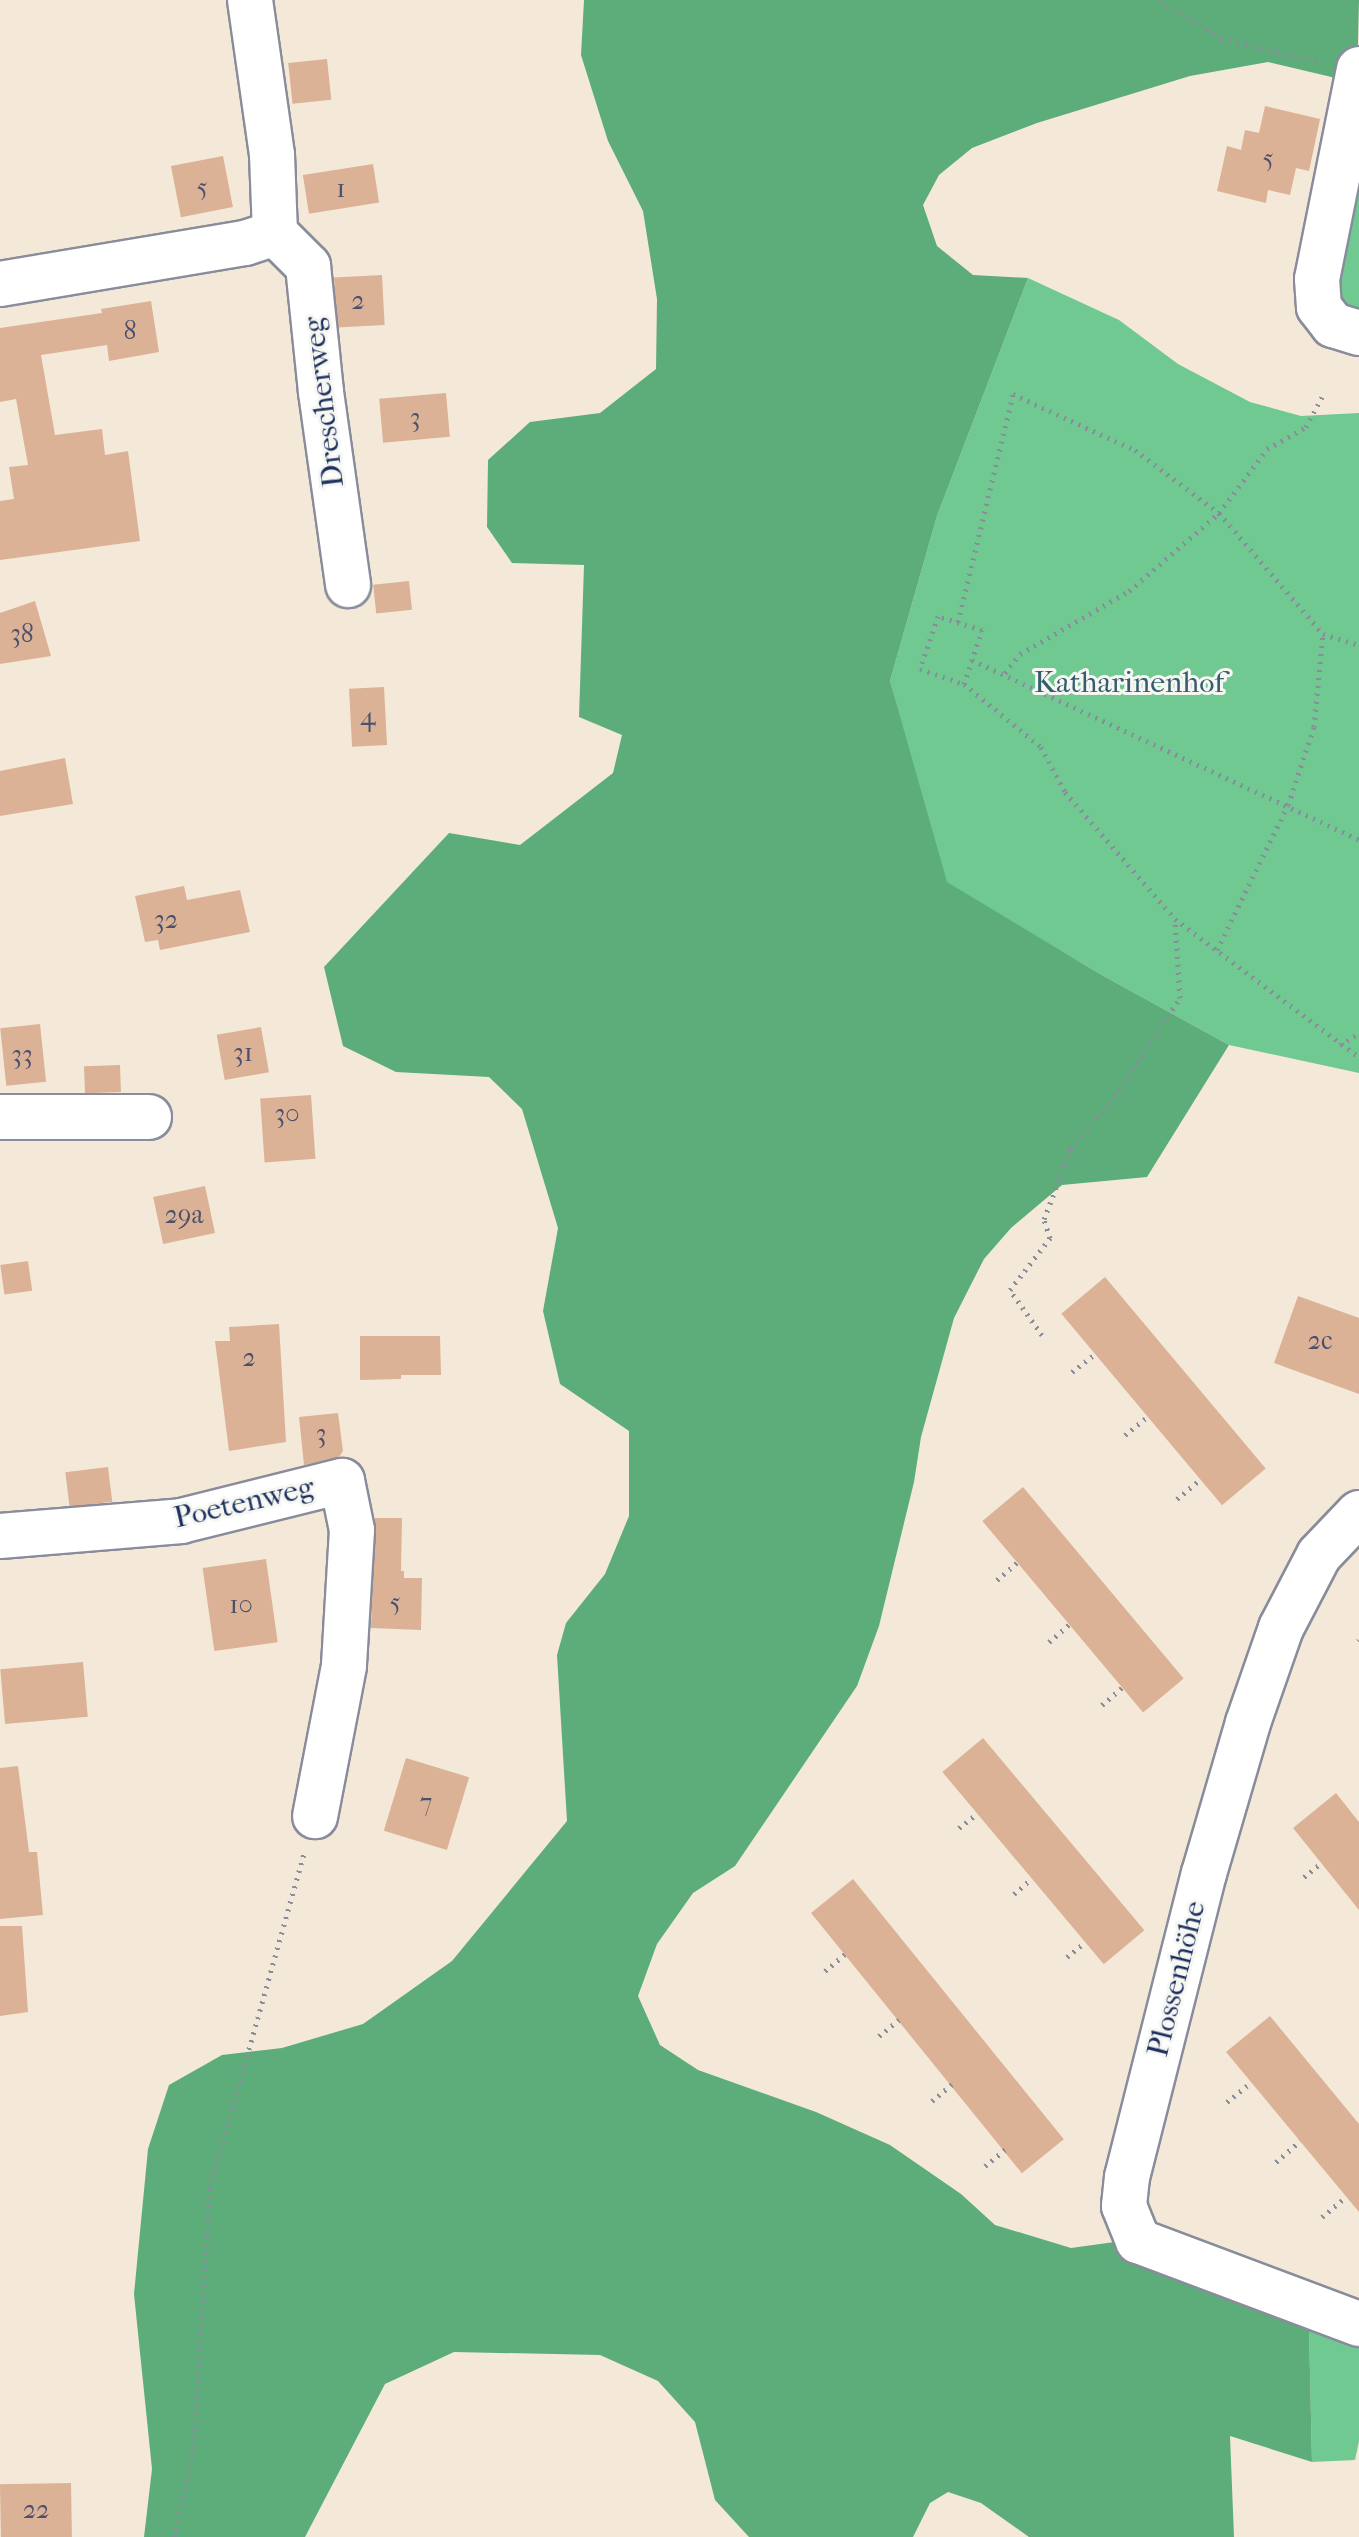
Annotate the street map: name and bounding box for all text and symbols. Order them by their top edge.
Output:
house number: 5 [1262,143,1274,175]
house number: 5 [196,172,208,204]
house number: 1 [336,173,346,205]
house number: 2 [351,285,365,317]
house number: 8 [123,315,137,347]
street label: Drescherweg [296,315,352,489]
house number: 3 [410,402,420,434]
house number: 38 [10,618,34,650]
park label: Katharinenhof [1034,665,1224,701]
house number: 4 [360,701,376,733]
house number: 32 [154,904,178,936]
house number: 31 [233,1037,253,1069]
house number: 33 [11,1039,33,1071]
house number: 30 [274,1098,300,1130]
house number: 29a [164,1199,204,1231]
house number: 2c [1308,1325,1332,1357]
house number: 2 [242,1342,256,1374]
house number: 3 [316,1418,326,1450]
street label: Poetenweg [171,1469,317,1537]
house number: 5 [389,1587,401,1619]
house number: 10 [229,1589,253,1621]
house number: 7 [420,1787,432,1819]
street label: Plossenhöhe [1140,1898,1214,2060]
house number: 22 [23,2494,49,2526]

